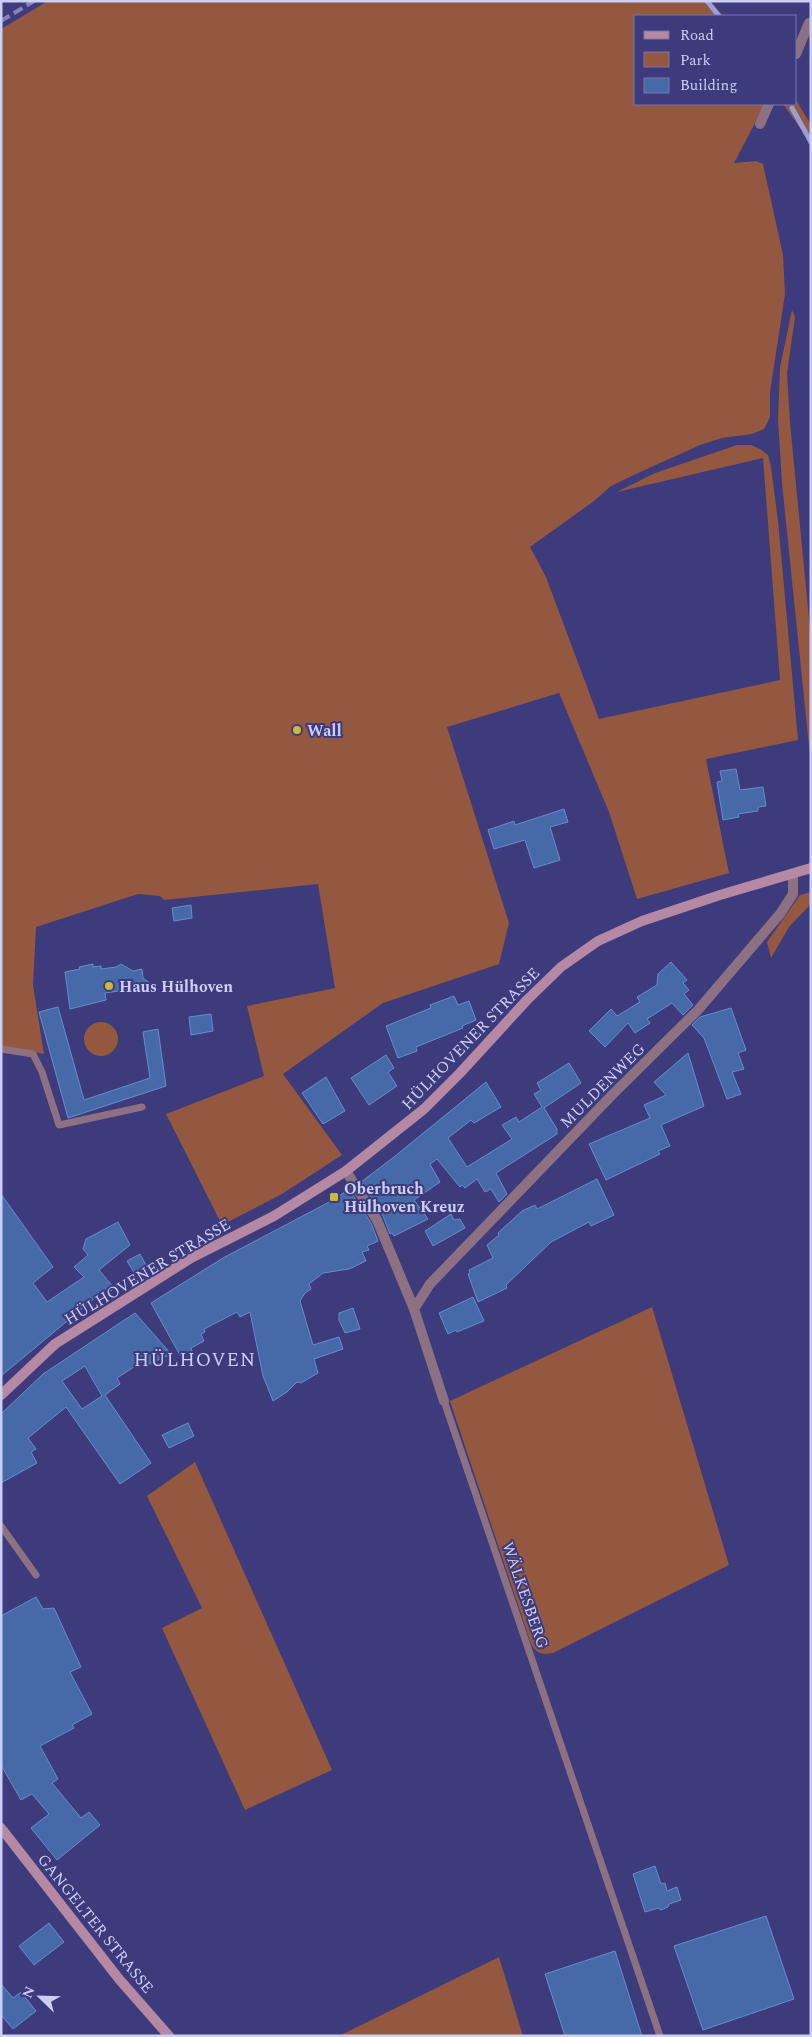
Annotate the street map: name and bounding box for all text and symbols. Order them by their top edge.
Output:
legend [634,15,797,105]
text: Road [680,24,714,47]
text: Park [680,49,711,72]
text: Building [680,74,737,97]
place label: Wall [307,719,342,743]
marker: Wall [291,724,303,736]
street label: HÜLHOVENER STRASSE [396,962,545,1116]
place label: Haus Hülhoven [119,975,233,999]
marker: Haus Hülhoven [103,980,115,992]
street label: MULDENWEG [555,1038,651,1134]
place label: Oberbruch Hülhoven Kreuz [344,1177,465,1219]
marker: Oberbruch Hülhoven Kreuz [328,1191,340,1203]
street label: HÜLHOVENER STRASSE [60,1213,235,1331]
district label: HÜLHOVEN [134,1346,256,1375]
street label: WÄLKESBERG [496,1539,555,1652]
street label: GANGELTER STRASSE [31,1849,159,1999]
north arrow [15,1972,65,2022]
text: N [17,1983,40,2001]

